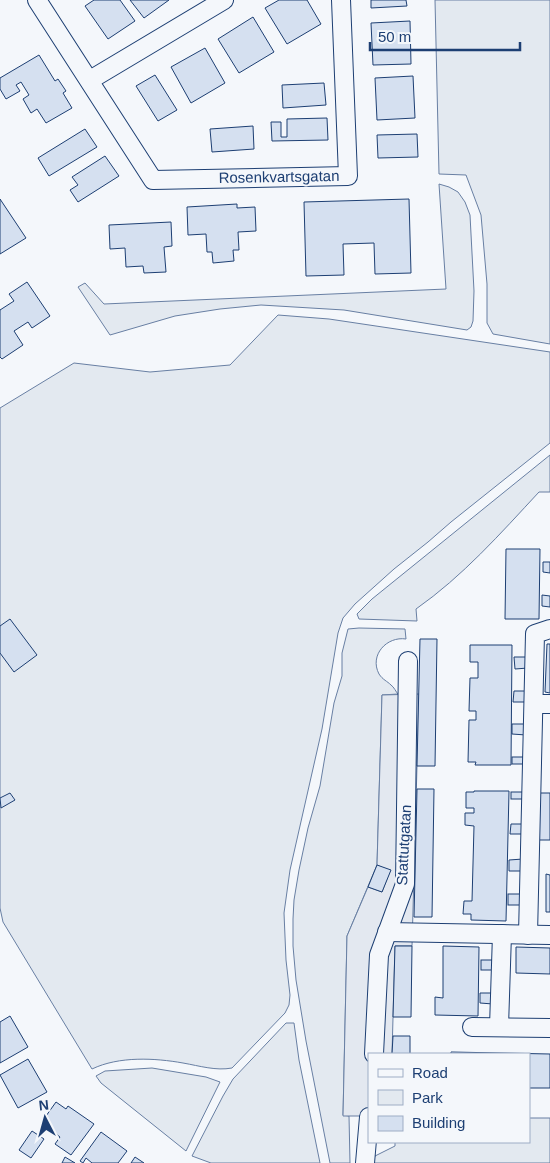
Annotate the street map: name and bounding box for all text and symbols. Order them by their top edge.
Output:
scale bar [370,20,520,52]
text: 50 m [378,28,411,45]
street label: Rosenkvartsgatan [218,167,340,186]
street label: Stattutgatan [393,804,414,886]
legend [368,1053,530,1143]
text: Road [412,1064,448,1081]
text: Park [412,1089,443,1106]
north arrow [20,1093,70,1143]
text: N [38,1097,50,1114]
text: Building [412,1114,465,1131]

